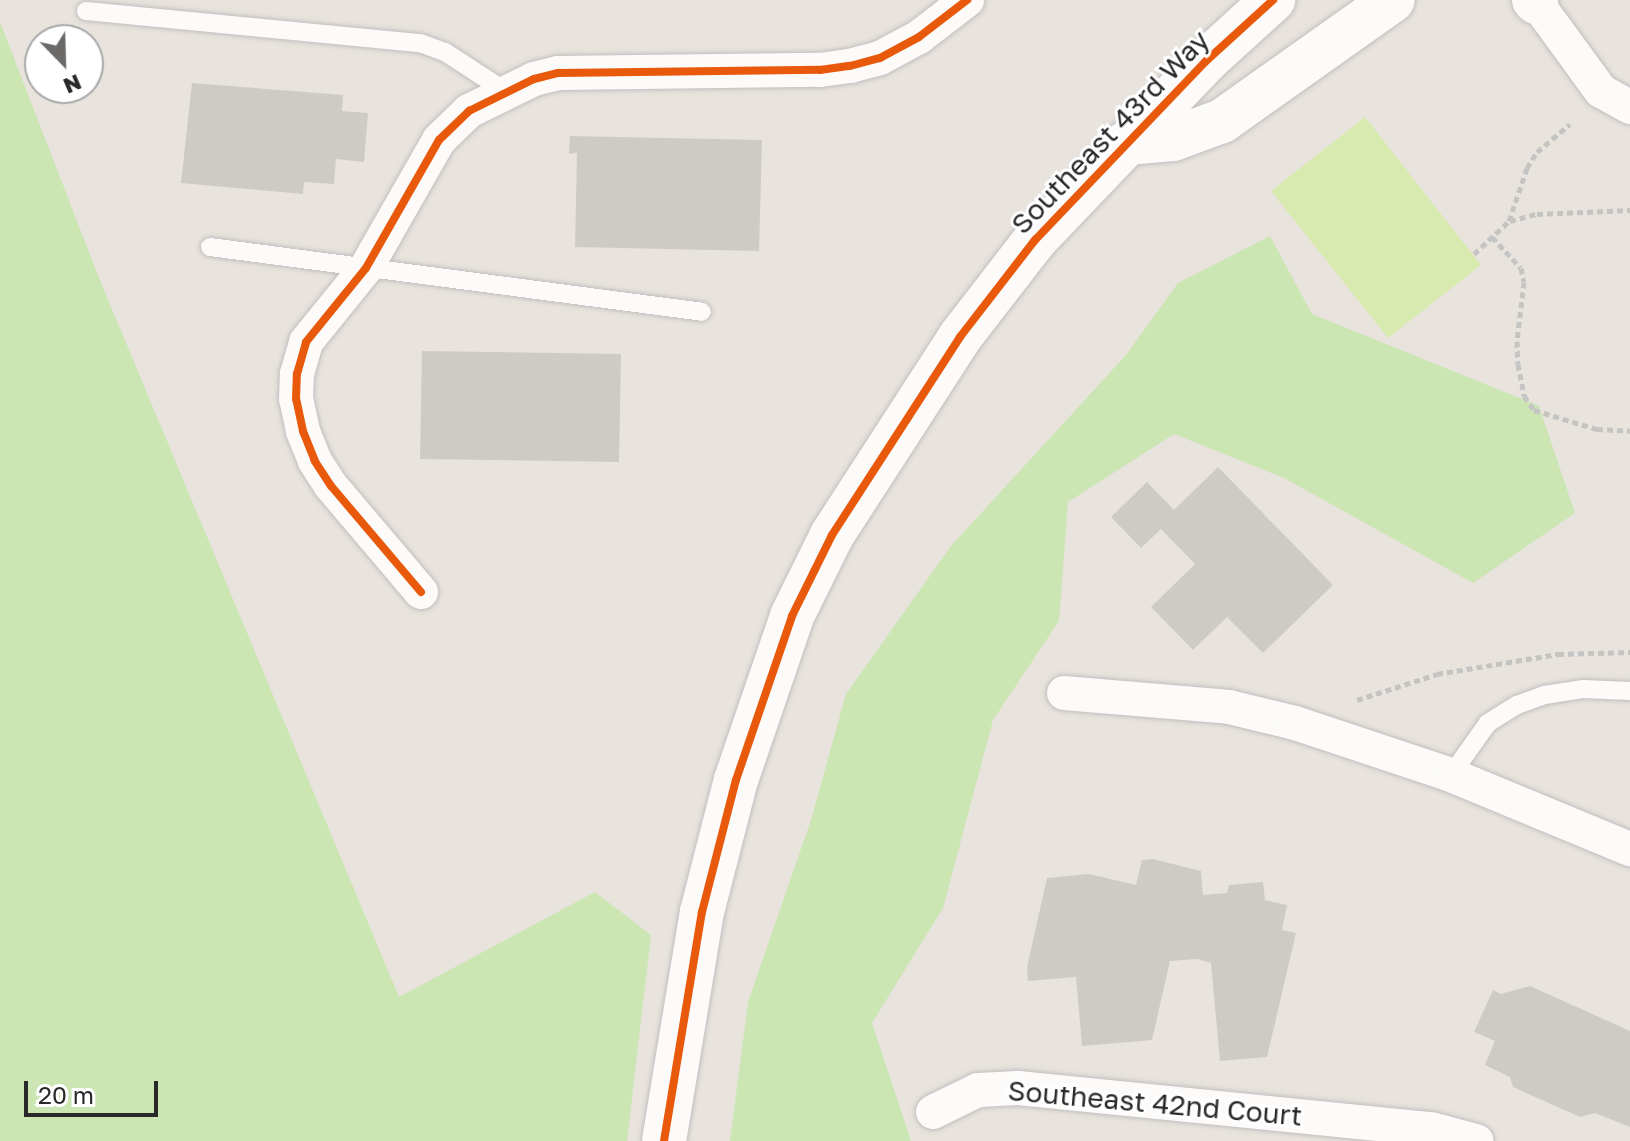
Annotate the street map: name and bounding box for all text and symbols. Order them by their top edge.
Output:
street label: Southeast 43rd Way [1004,23,1216,241]
north arrow [24,24,104,104]
text: N [60,69,86,100]
scale bar [28,1065,162,1115]
street label: Southeast 42nd Court [1006,1073,1304,1133]
text: 20 m [38,1080,94,1109]

